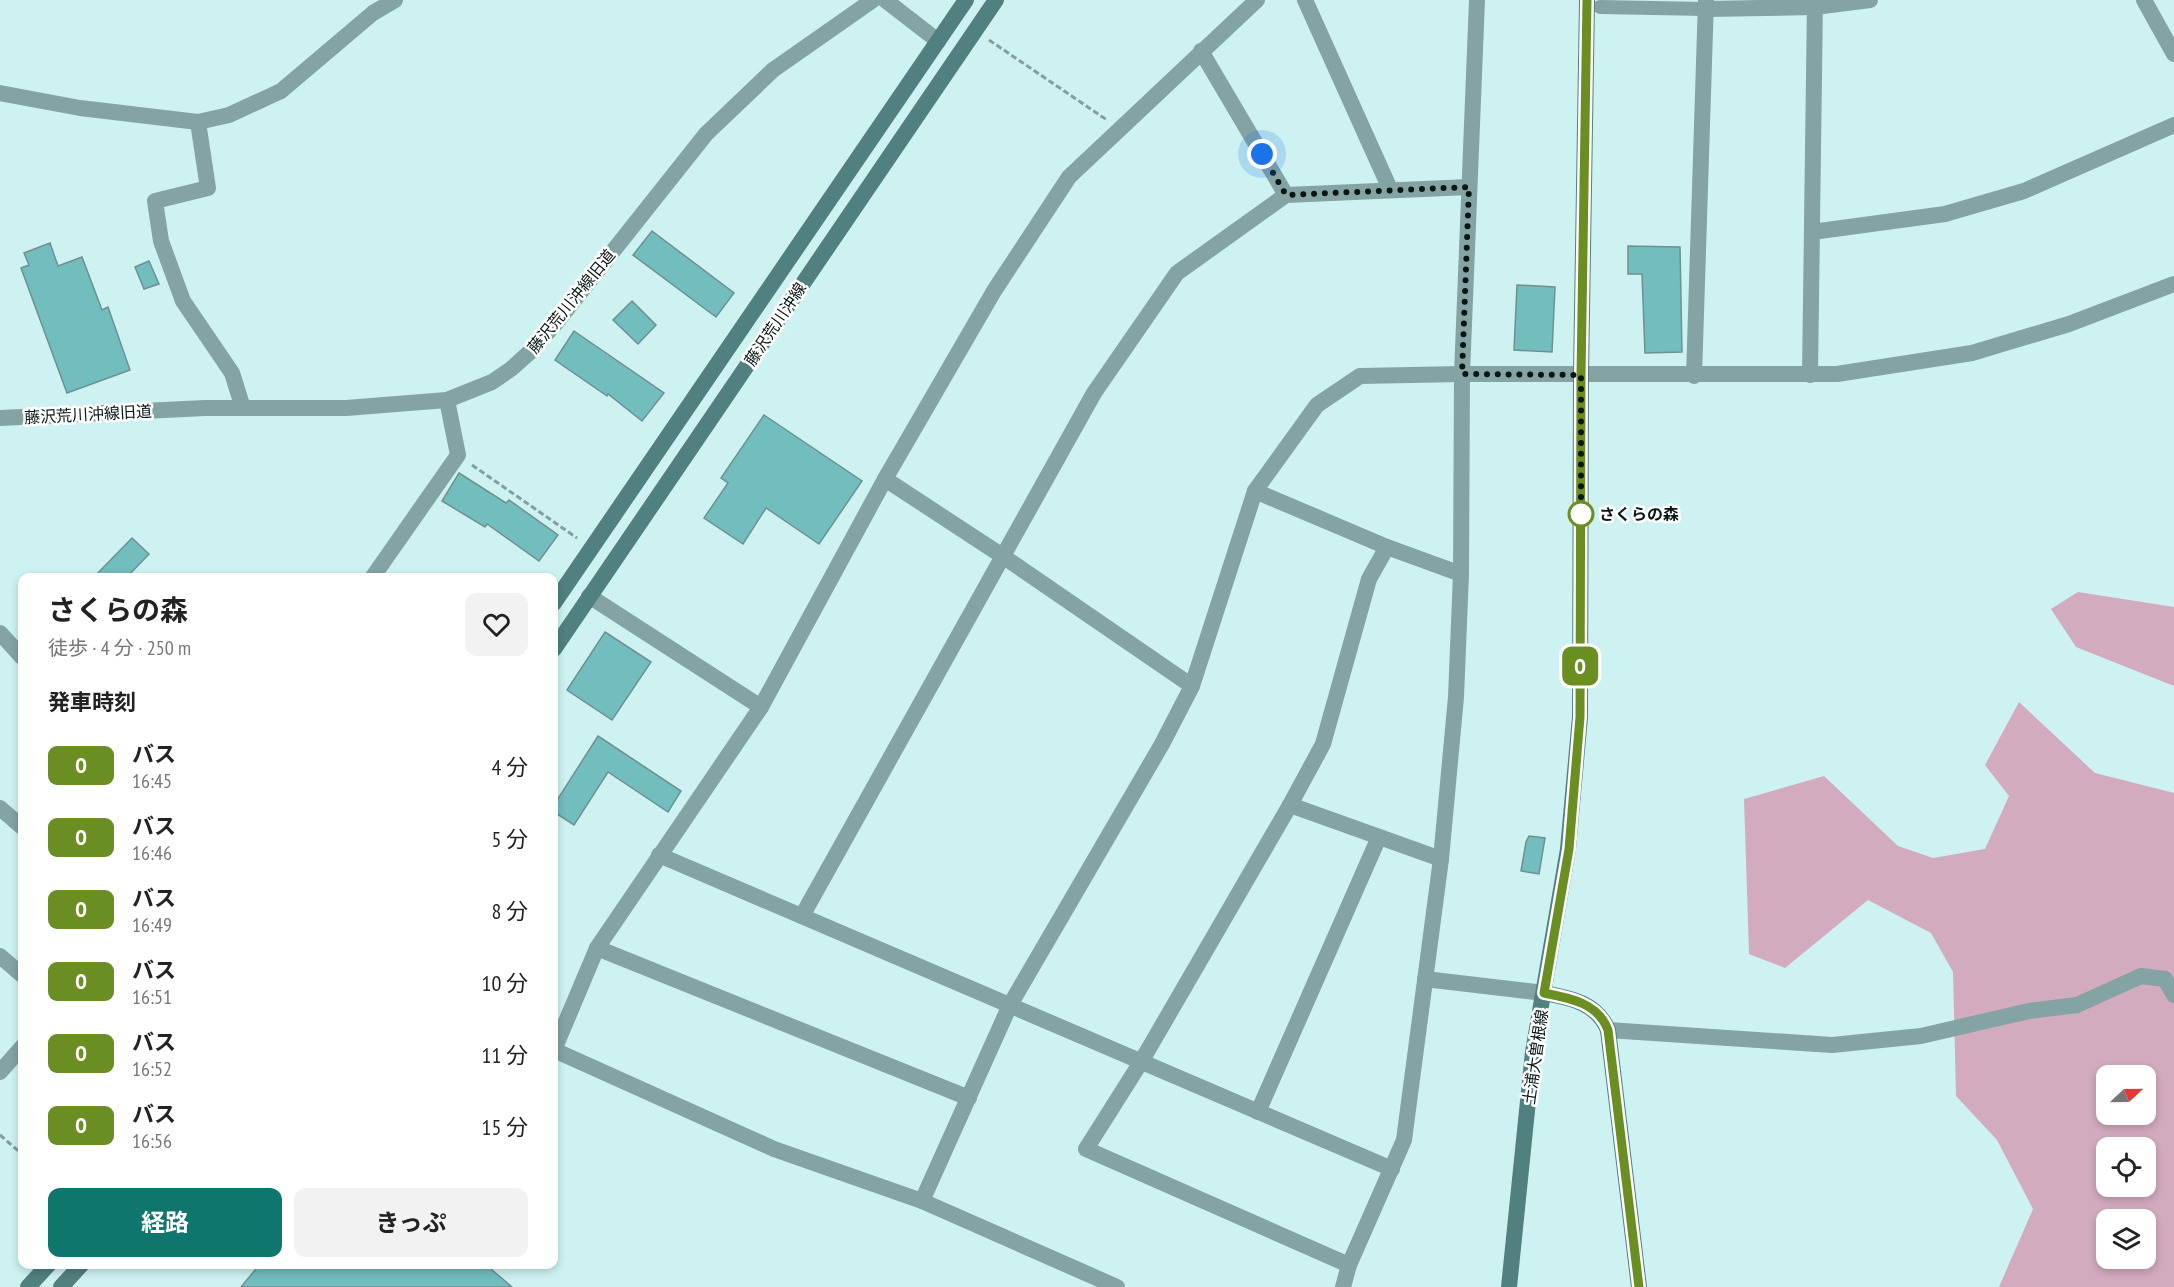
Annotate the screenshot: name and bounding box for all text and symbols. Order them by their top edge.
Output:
your location [1247,139,1277,169]
street label: 藤沢荒川沖線旧道 [523,245,619,357]
street label: 藤沢荒川沖線 [740,279,810,369]
street label: 藤沢荒川沖線旧道 [24,401,152,427]
marker: さくらの森 [1568,501,1594,527]
place label: さくらの森 [1599,504,1679,524]
text: さくらの森 [48,591,188,628]
button: heart [465,593,528,656]
text: 徒歩 · 4 分 · 250 m [48,635,191,661]
line badge: O [1560,646,1600,686]
text: O [1574,653,1586,680]
text: 発車時刻 [48,688,136,716]
text: バス [132,740,176,768]
text: O [75,752,87,779]
text: 4 分 [491,753,528,781]
text: 16:45 [132,768,172,794]
text: バス [132,812,176,840]
text: O [75,824,87,851]
text: 5 分 [491,825,528,853]
text: 16:46 [132,840,172,866]
text: バス [132,884,176,912]
text: O [75,896,87,923]
text: 8 分 [491,897,528,925]
text: 16:49 [132,912,172,938]
text: バス [132,956,176,984]
text: O [75,968,87,995]
text: 10 分 [482,969,528,997]
text: 16:51 [132,984,172,1010]
street label: 土浦大曽根線 [1518,1008,1552,1106]
text: バス [132,1028,176,1056]
text: O [75,1040,87,1067]
text: 11 分 [482,1041,528,1069]
text: 16:52 [132,1056,172,1082]
north arrow [2096,1065,2156,1125]
map controls [2096,1065,2156,1269]
text: バス [132,1100,176,1128]
text: O [75,1112,87,1139]
text: 15 分 [482,1113,528,1141]
text: 16:56 [132,1128,172,1154]
button: locate [2096,1137,2156,1197]
button: 経路 [48,1188,282,1257]
button: きっぷ [294,1188,528,1257]
button: layers [2096,1209,2156,1269]

